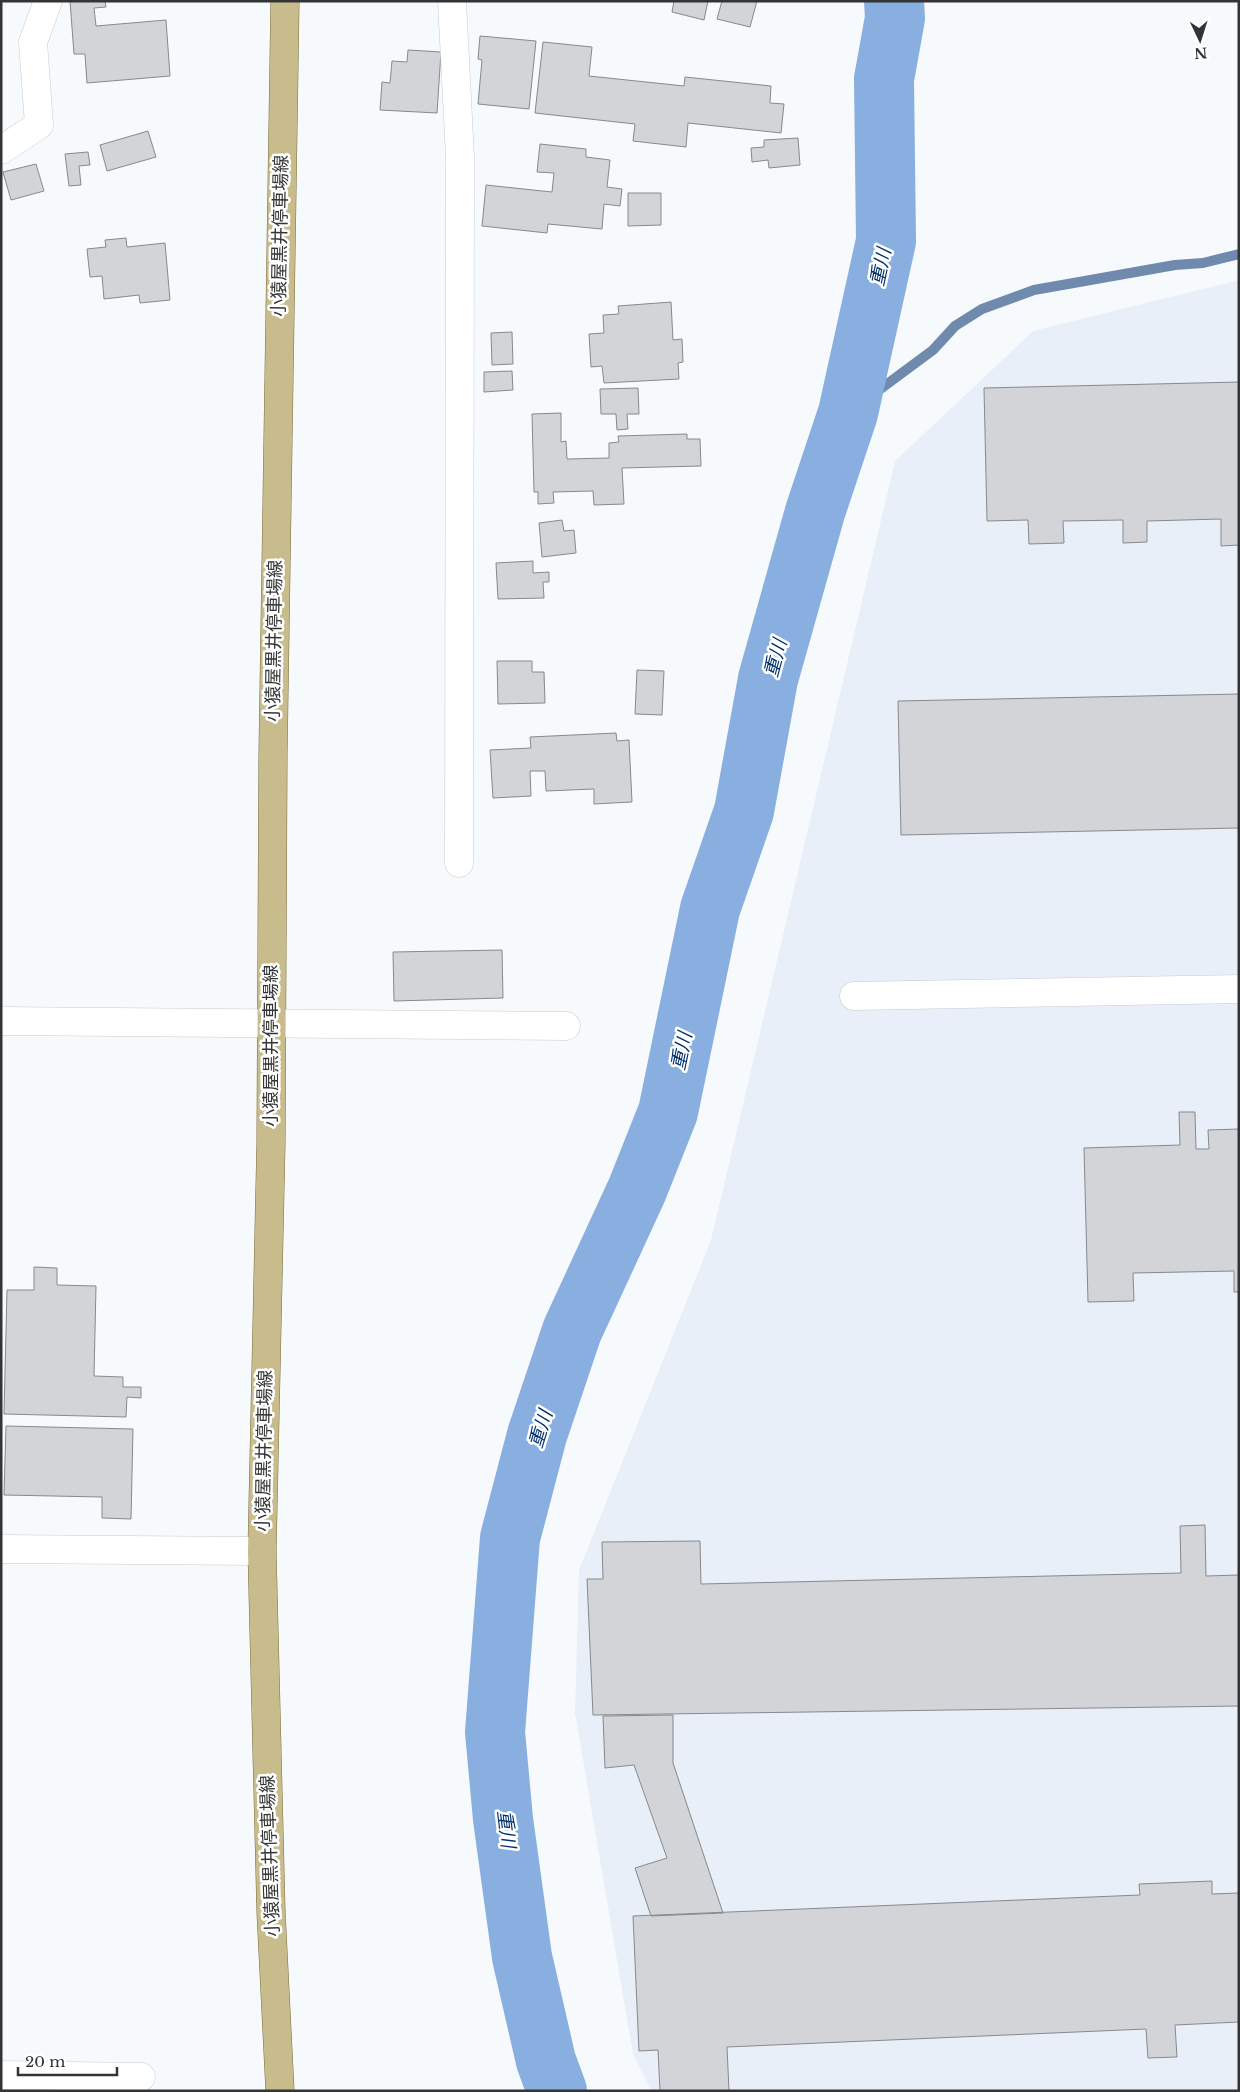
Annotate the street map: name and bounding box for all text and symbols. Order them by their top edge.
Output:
north arrow [1175,15,1225,65]
text: N [1194,44,1208,62]
street label: 小猿屋黒井停車場線 [268,155,292,317]
water label: 重川 [865,244,896,288]
street label: 小猿屋黒井停車場線 [262,560,286,722]
water label: 重川 [759,635,792,679]
street label: 小猿屋黒井停車場線 [260,965,282,1127]
water label: 重川 [666,1028,697,1072]
street label: 小猿屋黒井停車場線 [252,1370,276,1532]
water label: 重川 [524,1406,558,1451]
street label: 小猿屋黒井停車場線 [256,1775,284,1937]
water label: 重川 [493,1809,520,1851]
scale bar [18,2044,116,2076]
text: 20 m [25,2052,65,2071]

